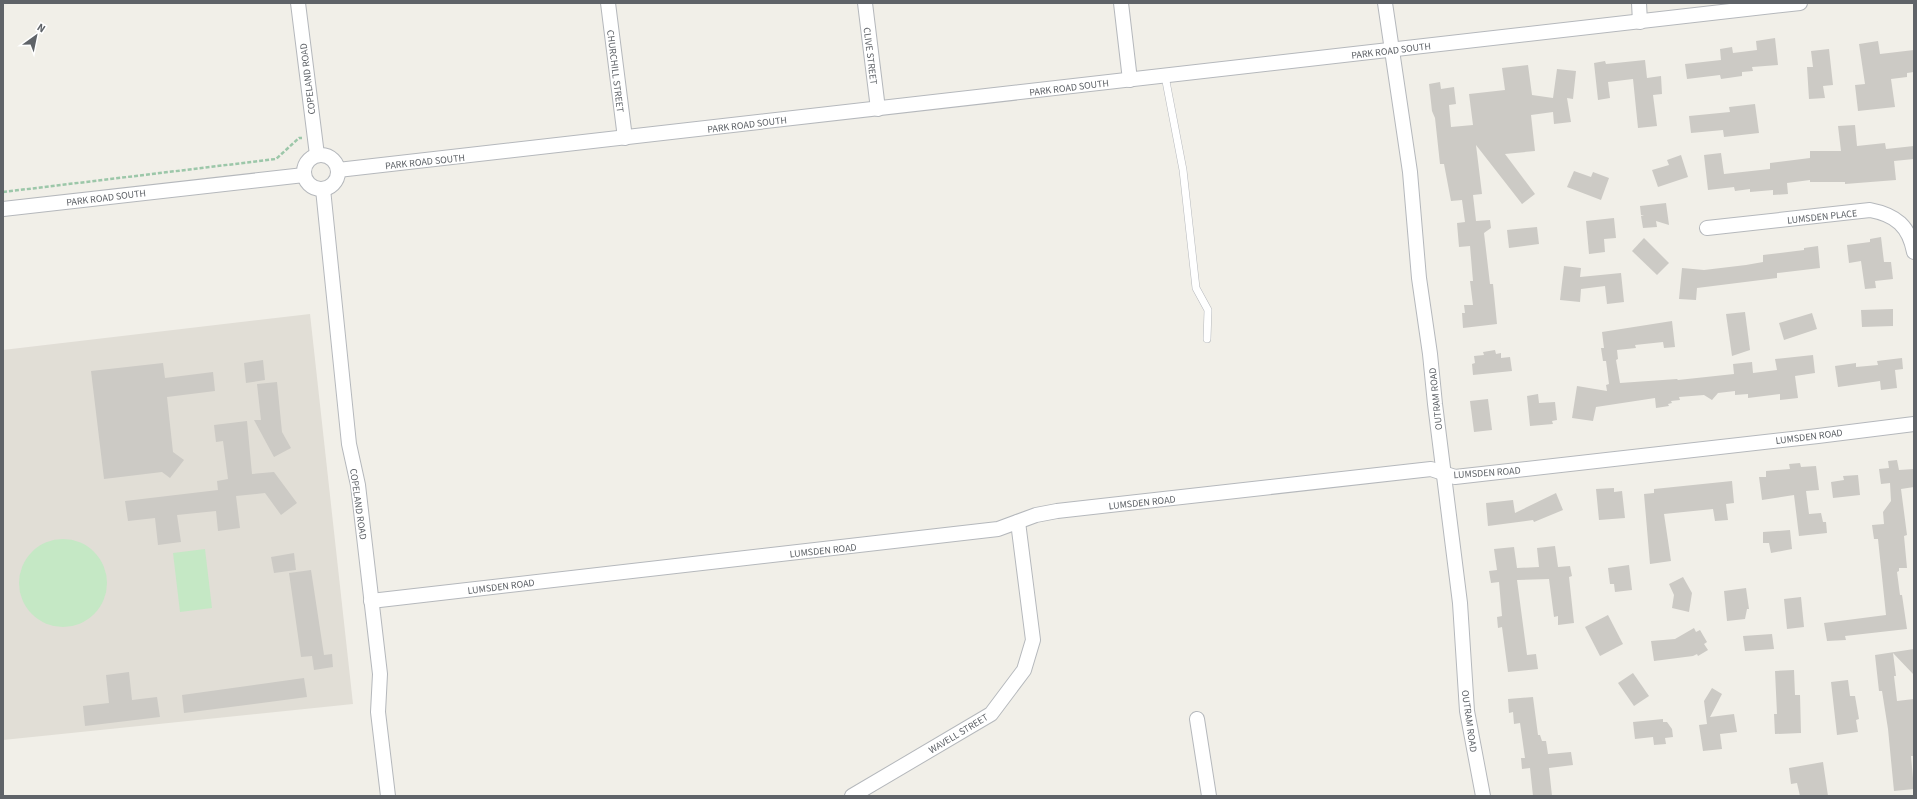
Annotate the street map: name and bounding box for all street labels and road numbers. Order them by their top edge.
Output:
street label: CLIVE STREET [860,27,881,86]
street label: CHURCHILL STREET [603,29,627,114]
street label: PARK ROAD SOUTH [1350,39,1432,63]
street label: COPELAND ROAD [297,42,319,115]
street label: PARK ROAD SOUTH [1028,76,1110,100]
street label: PARK ROAD SOUTH [706,113,788,137]
street label: PARK ROAD SOUTH [384,151,466,173]
street label: PARK ROAD SOUTH [65,186,147,210]
street label: LUMSDEN PLACE [1786,206,1858,228]
street label: OUTRAM ROAD [1426,367,1446,431]
street label: LUMSDEN ROAD [1775,426,1843,448]
street label: LUMSDEN ROAD [1453,464,1521,482]
street label: COPELAND ROAD [346,468,370,541]
street label: LUMSDEN ROAD [1108,493,1176,513]
street label: LUMSDEN ROAD [789,541,857,561]
street label: LUMSDEN ROAD [467,576,535,598]
street label: OUTRAM ROAD [1458,689,1480,753]
street label: WAVELL STREET [926,710,992,757]

